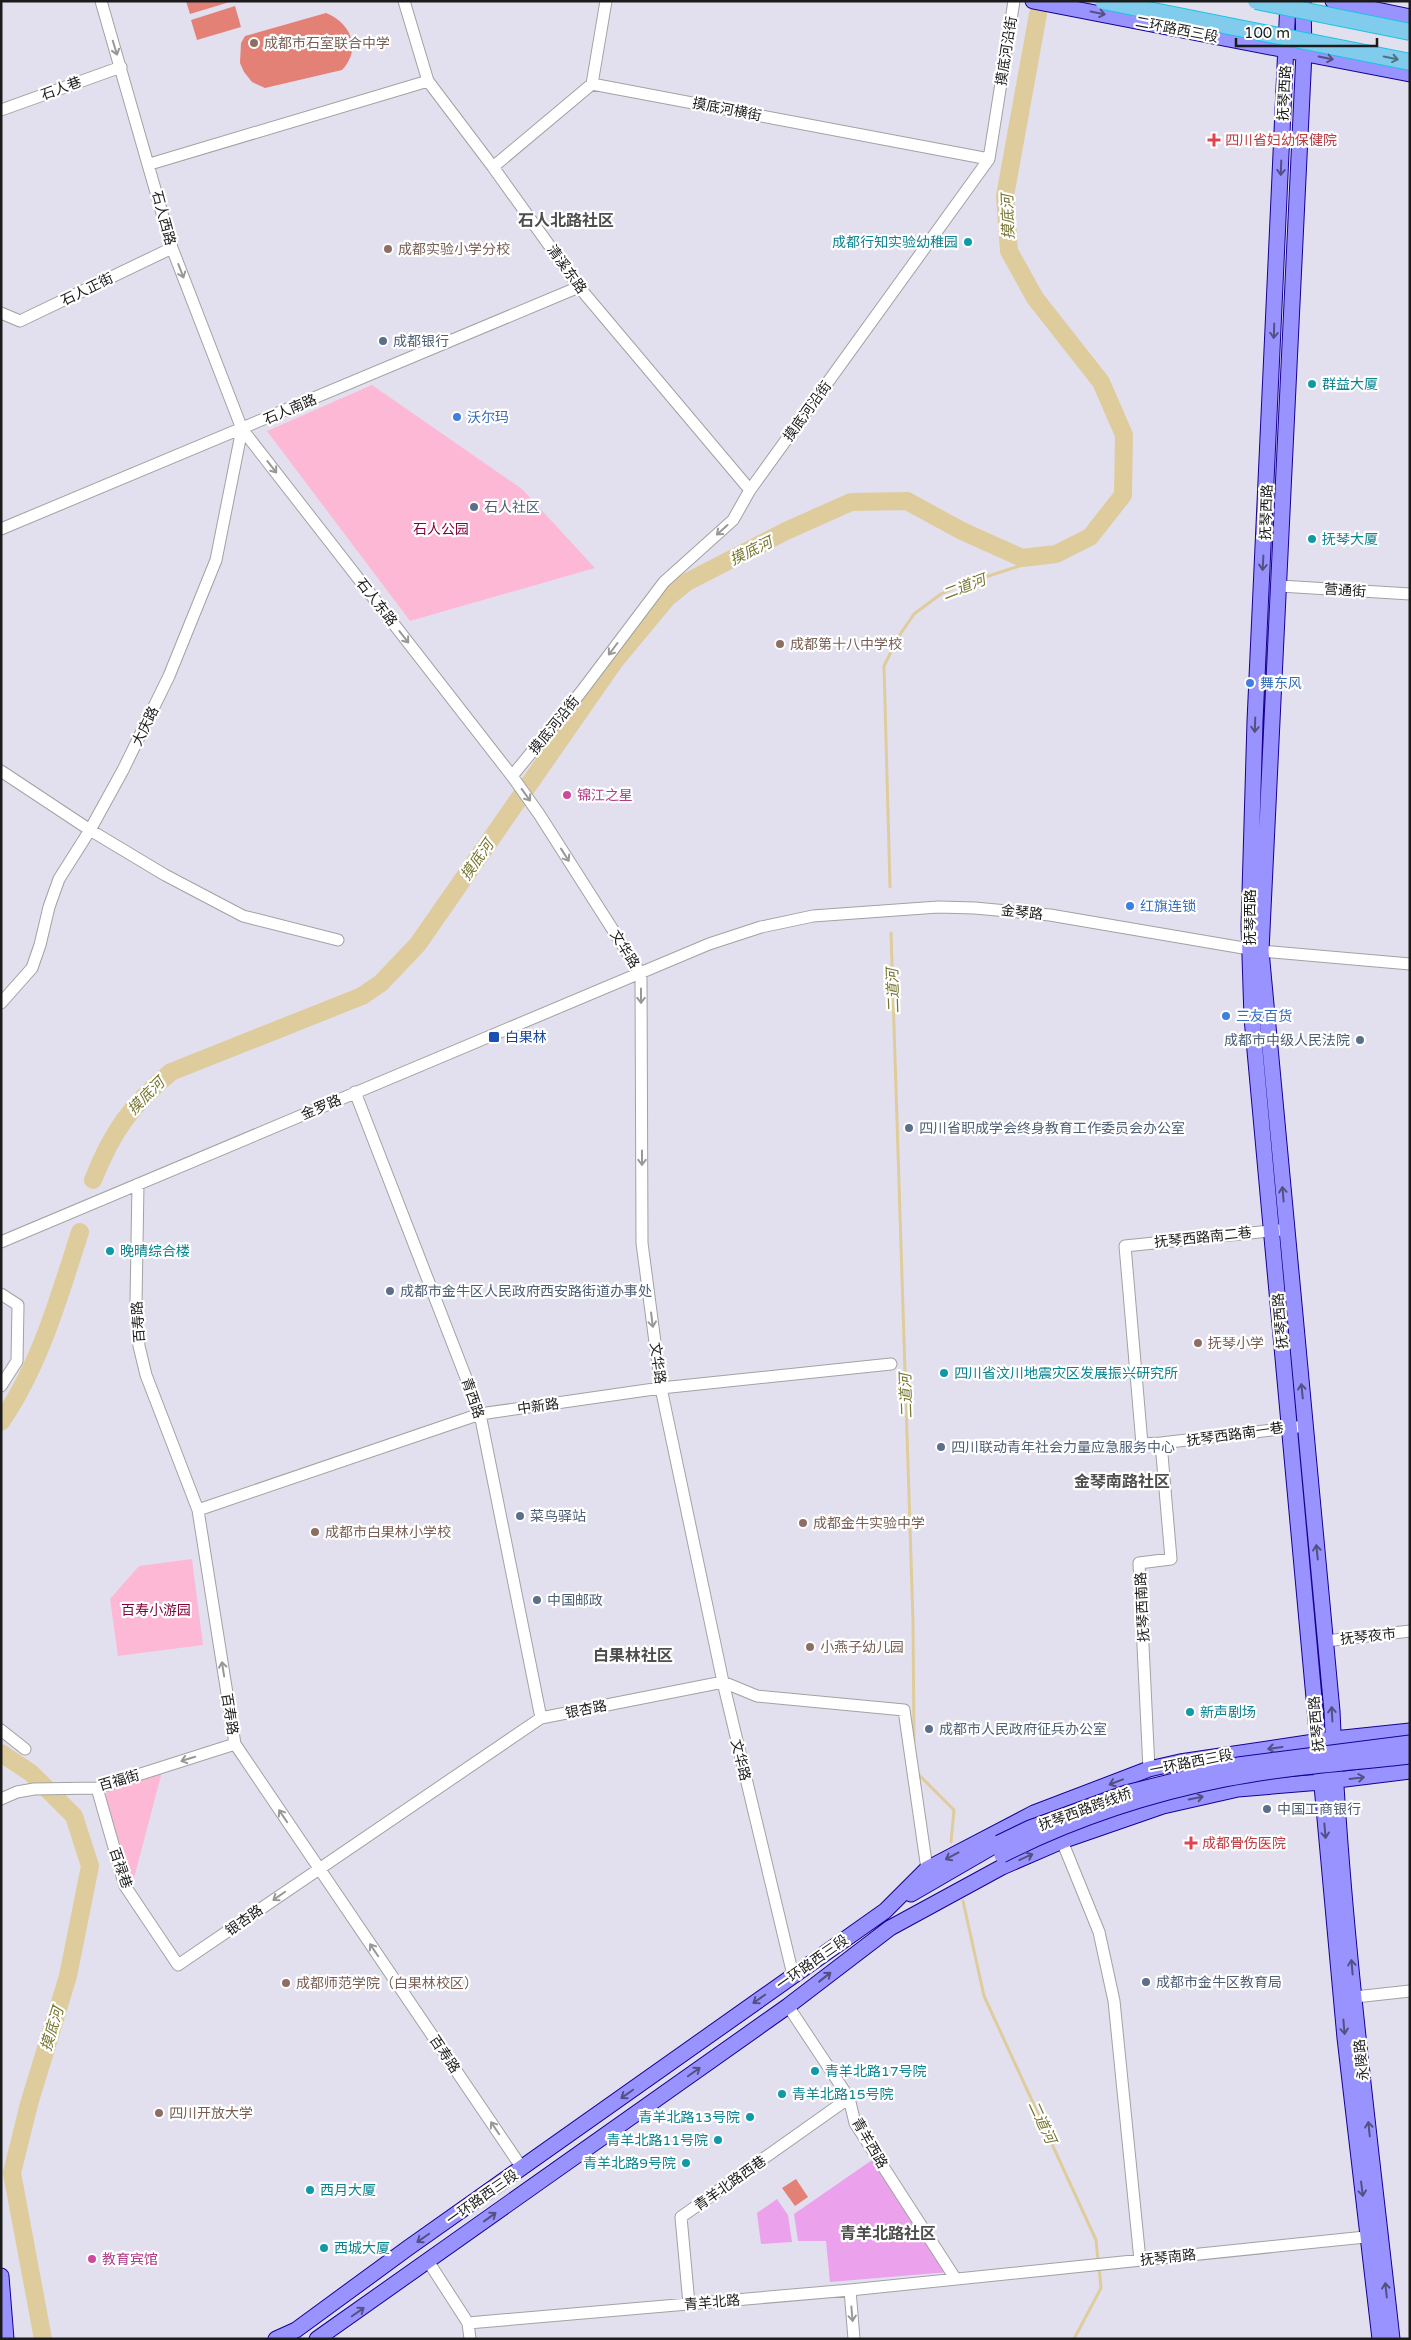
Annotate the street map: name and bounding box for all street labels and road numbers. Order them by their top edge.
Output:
street label: 二环路西三段 [1134,13,1220,46]
street label: 摸底河沿街 [993,15,1020,87]
street label: 抚琴西路 [1275,65,1294,121]
street label: 石人巷 [39,73,84,104]
street label: 摸底河横街 [691,94,763,125]
street label: 石人西路 [148,189,179,247]
street label: 清溪东路 [543,242,590,297]
street label: 石人正街 [58,270,116,309]
street label: 摸底河沿街 [780,378,835,445]
street label: 石人南路 [261,391,319,428]
street label: 抚琴西路 [1257,484,1276,540]
street label: 石人东路 [353,575,401,630]
street label: 营通街 [1323,581,1367,600]
street label: 摸底河沿街 [526,693,583,758]
street label: 大庆路 [129,704,162,749]
street label: 抚琴西路 [1242,889,1259,945]
street label: 金琴路 [1000,902,1044,923]
street label: 文华路 [606,927,643,972]
street label: 金罗路 [299,1091,344,1123]
street label: 抚琴西路南二巷 [1153,1224,1253,1251]
street label: 抚琴西路 [1270,1292,1291,1350]
street label: 百寿路 [129,1300,148,1344]
street label: 文华路 [646,1341,669,1385]
street label: 青西路 [458,1376,487,1421]
street label: 中新路 [516,1395,560,1418]
street label: 抚琴西路南一巷 [1185,1419,1285,1450]
street label: 抚琴西南路 [1132,1572,1153,1642]
street label: 抚琴夜市 [1339,1625,1397,1648]
street label: 百寿路 [218,1692,241,1736]
street label: 抚琴西路 [1306,1695,1327,1753]
street label: 银杏路 [564,1697,608,1722]
street label: 文华路 [727,1738,754,1783]
street label: 一环路西三段 [1148,1746,1234,1779]
street label: 百福街 [97,1767,142,1794]
street label: 抚琴西路跨线桥 [1036,1785,1134,1834]
street label: 百禄巷 [106,1846,135,1891]
street label: 银杏路 [222,1901,266,1939]
street label: 一环路西三段 [773,1931,852,1993]
street label: 百寿路 [426,2032,463,2076]
street label: 永陵路 [1351,2038,1372,2082]
street label: 青羊西路 [848,2115,891,2172]
street label: 青羊北路西巷 [691,2152,770,2214]
street label: 一环路西三段 [443,2166,522,2228]
street label: 抚琴南路 [1139,2246,1197,2269]
street label: 青羊北路 [683,2292,741,2313]

